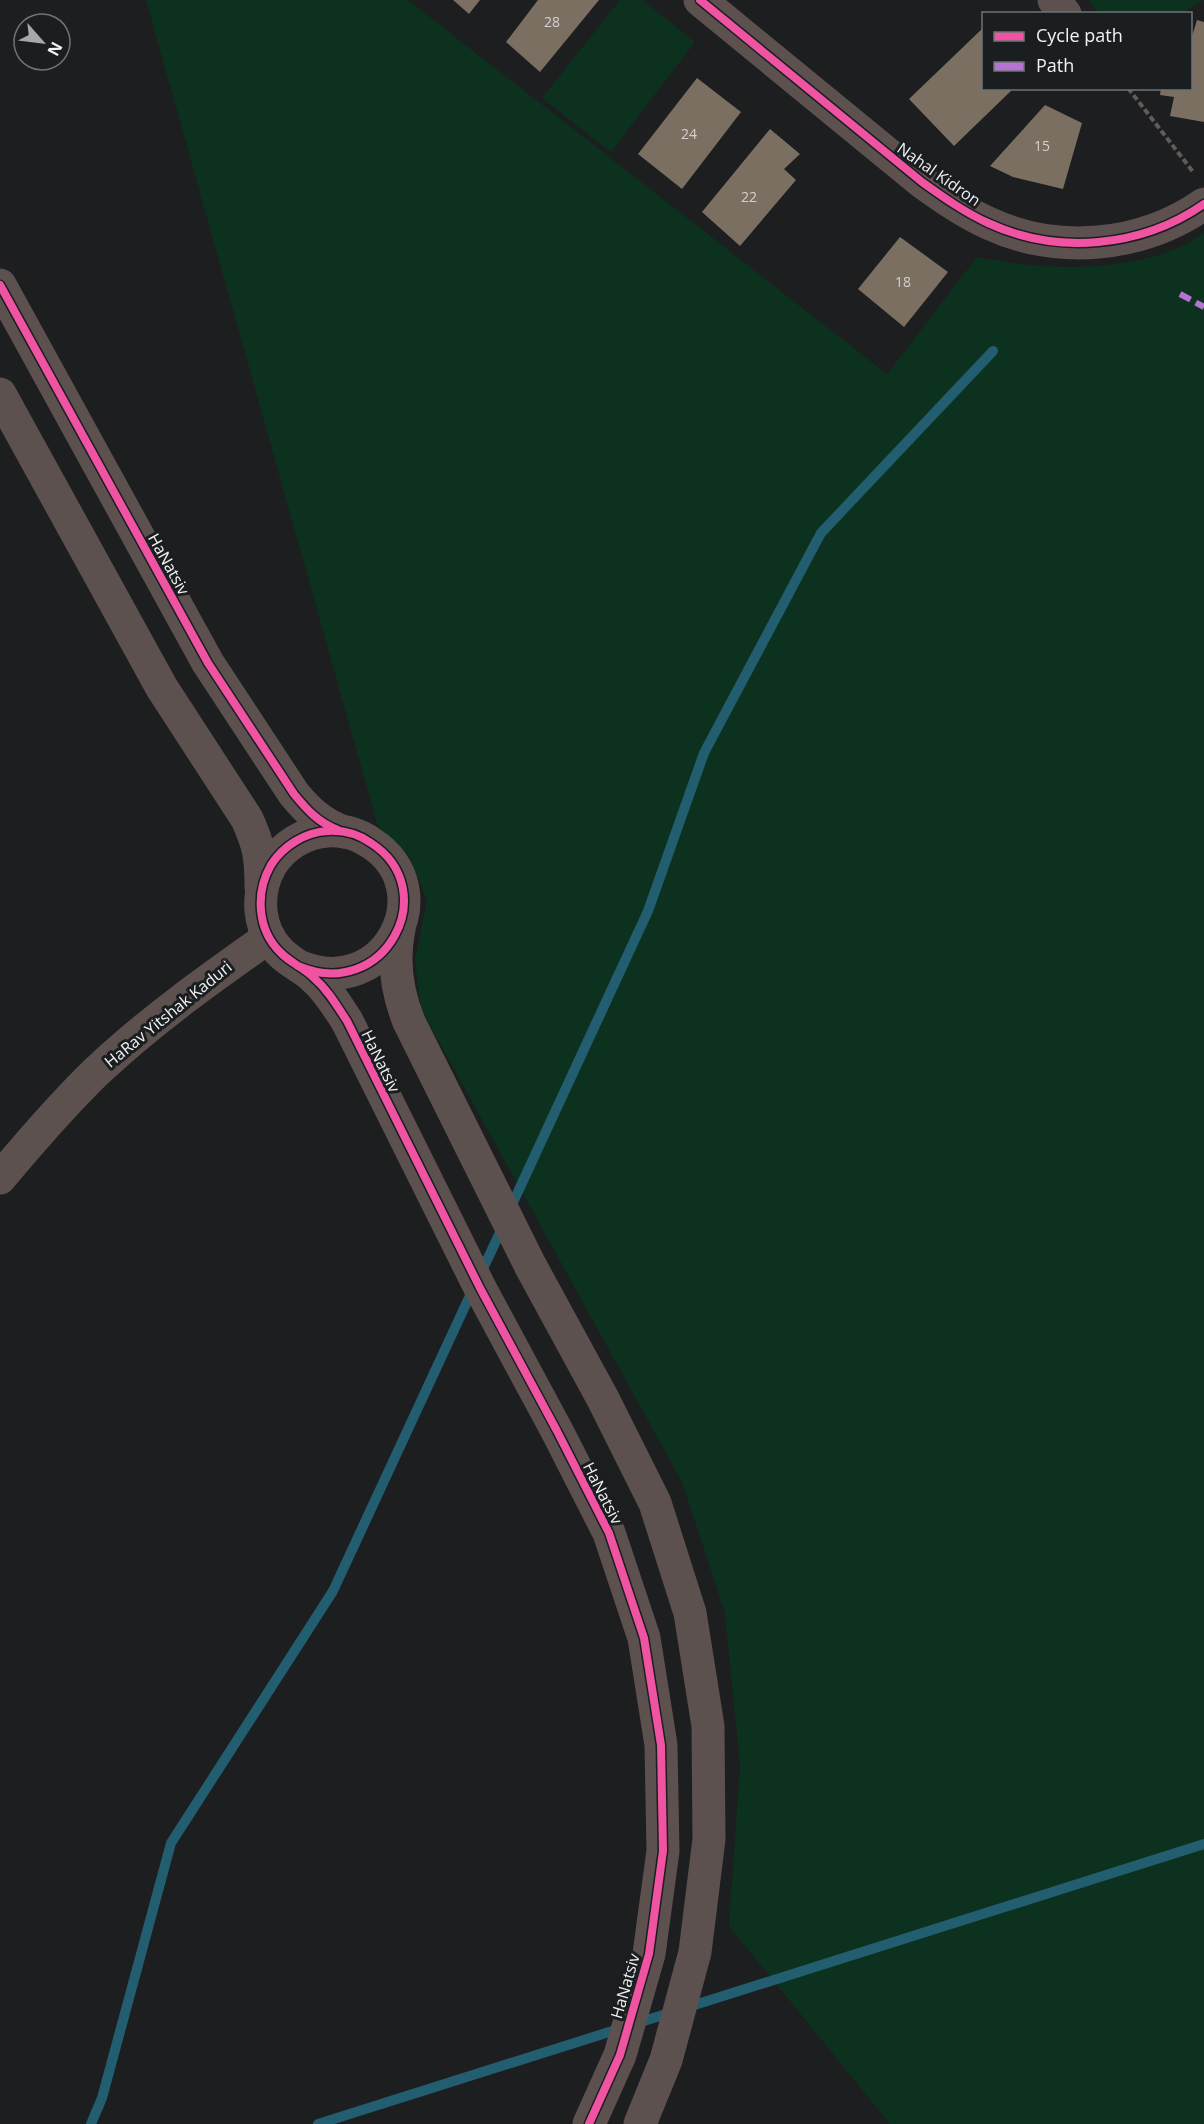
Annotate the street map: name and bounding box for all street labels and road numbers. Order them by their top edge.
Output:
street label: Nahal Kidron [893,137,985,211]
street label: HaNatsiv [143,529,195,599]
street label: HaRav Yitshak Kaduri [100,956,236,1072]
street label: HaNatsiv [356,1026,406,1096]
street label: HaNatsiv [578,1458,628,1528]
street label: HaNatsiv [605,1951,645,2021]

